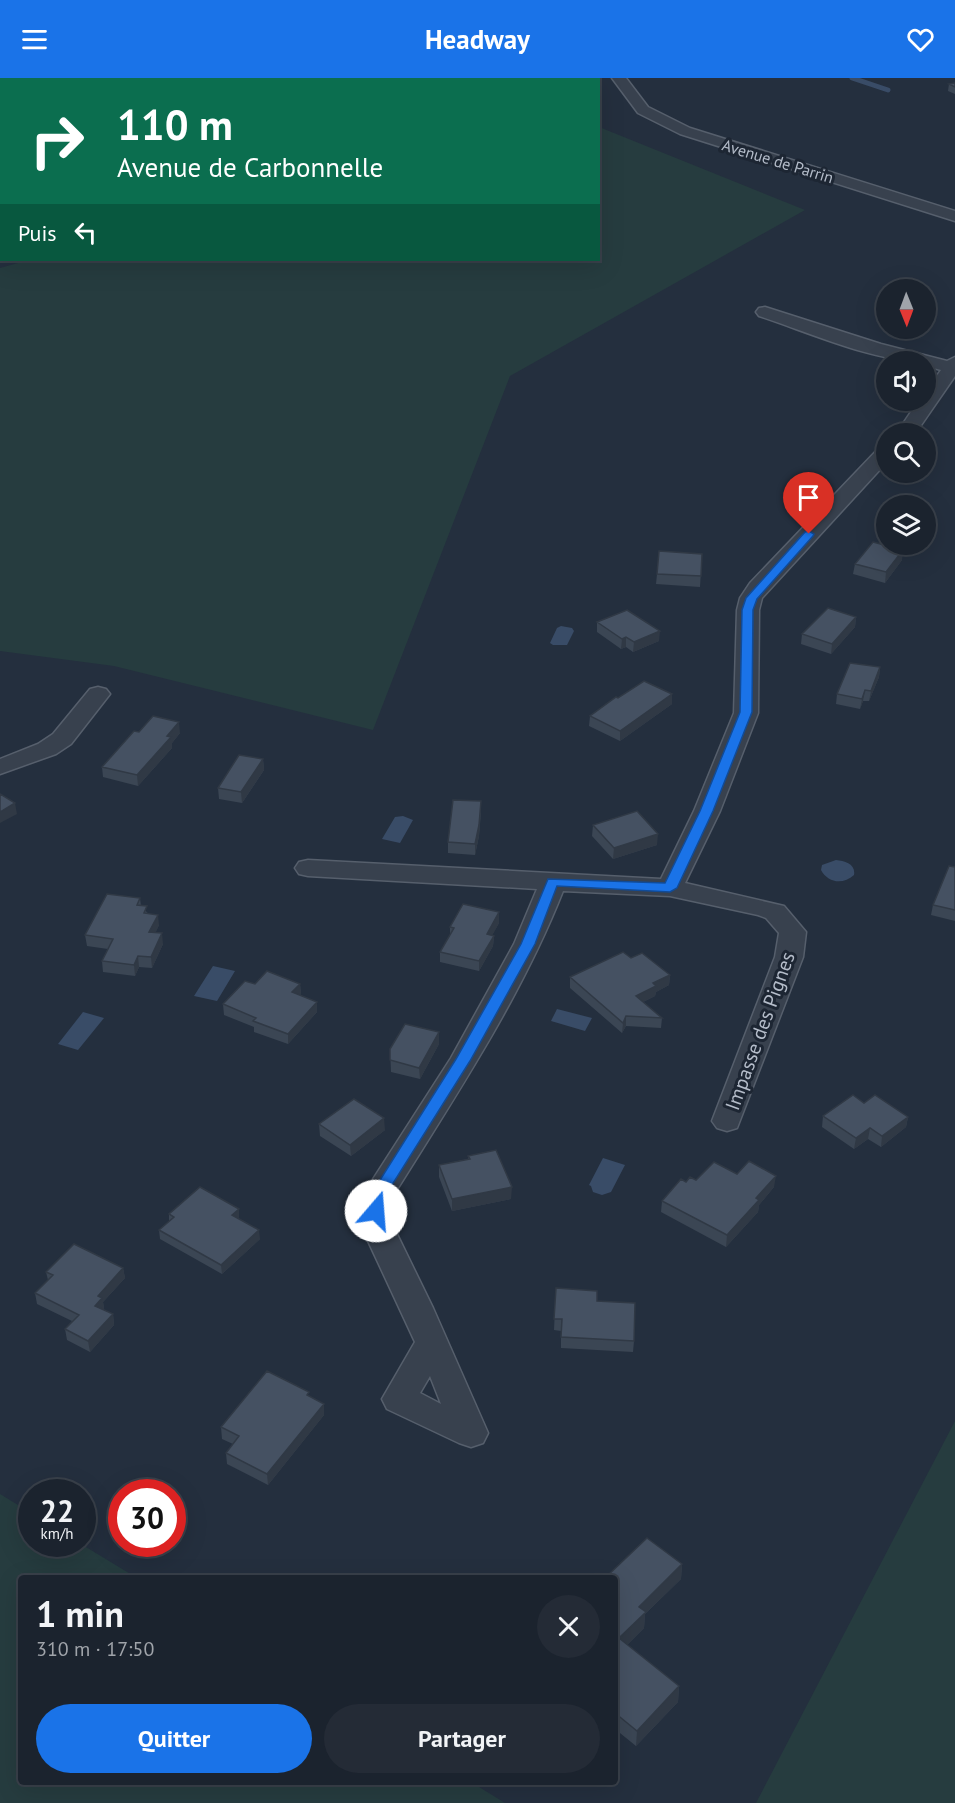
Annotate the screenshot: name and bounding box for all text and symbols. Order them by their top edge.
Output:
text: Headway [425,22,530,56]
icon: menu [18,23,51,56]
icon: heart [904,23,937,56]
text: 110 m [117,97,233,152]
icon: right [18,102,96,180]
street label: Avenue de Parrin [720,135,836,187]
text: Avenue de Carbonnelle [117,150,383,184]
icon: left [69,216,102,249]
text: Puis [18,219,57,247]
north arrow [876,279,936,339]
map controls [876,279,936,555]
button: sound [876,351,936,411]
button: search [876,423,936,483]
pin [783,472,834,534]
icon: arrive [792,481,825,514]
button: layers [876,495,936,555]
street label: Impasse des Pignes [719,948,801,1114]
position arrow [344,1179,408,1243]
speed limit sign: 30 [108,1479,186,1557]
text: 22 [40,1491,74,1530]
text: km/h [41,1524,73,1543]
text: 1 min [36,1590,124,1637]
button: close [537,1595,600,1658]
text: 310 m · 17:50 [36,1636,154,1662]
button: Quitter [36,1704,312,1773]
button: Partager [324,1704,600,1773]

